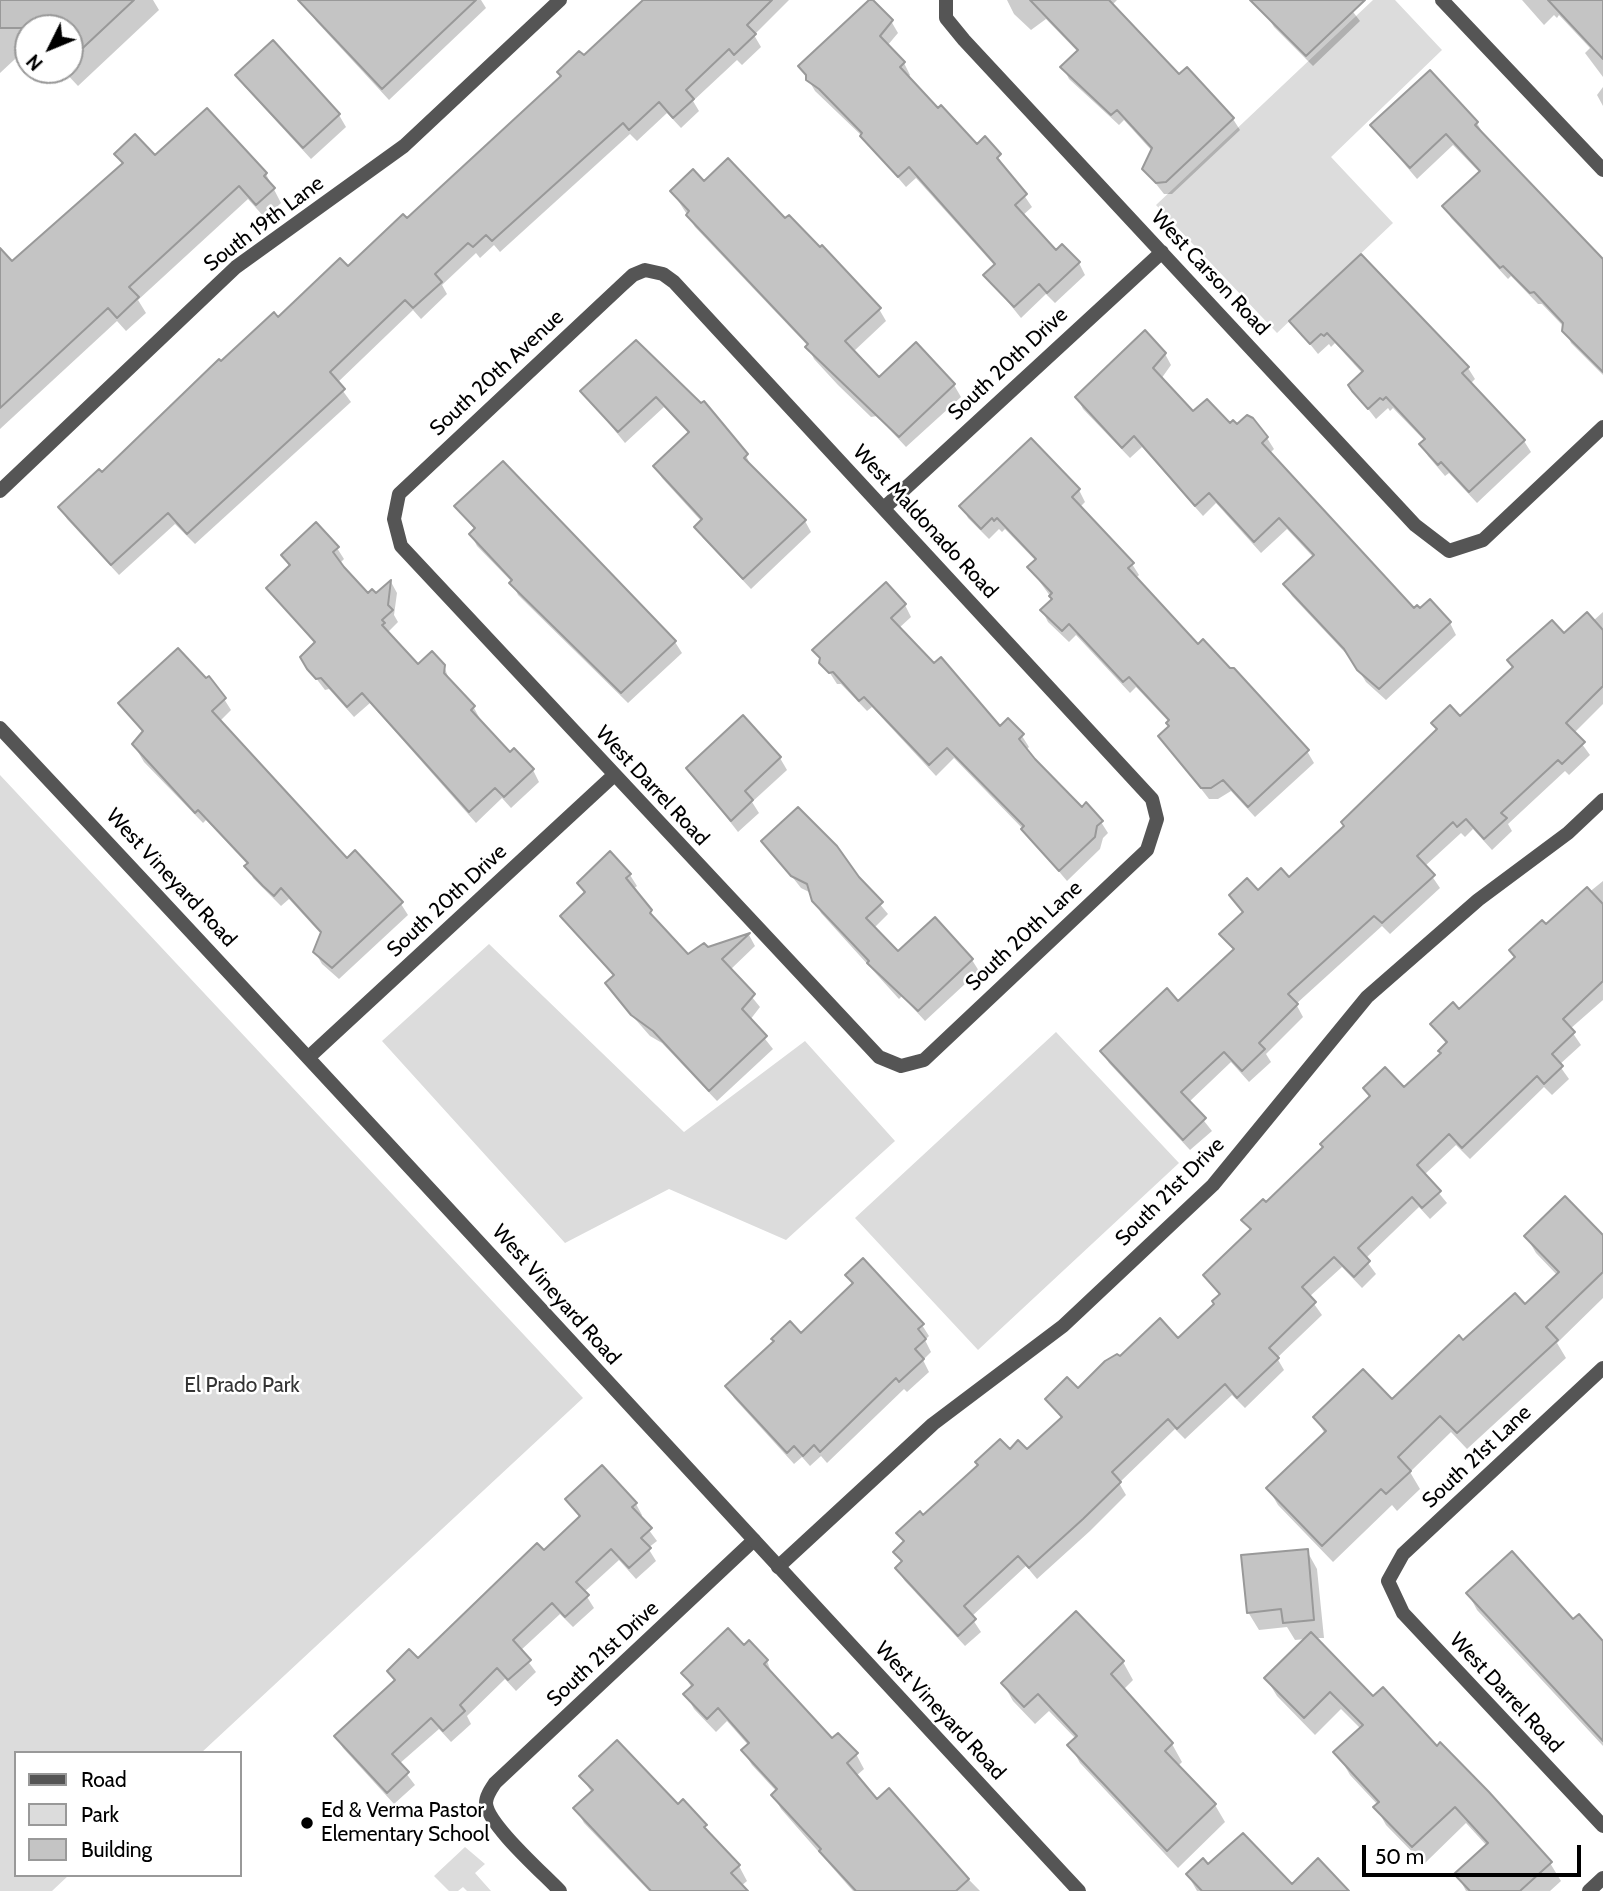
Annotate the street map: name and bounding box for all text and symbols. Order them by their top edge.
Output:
north arrow [14,14,84,84]
text: N [22,50,48,75]
street label: South 19th Lane [199,171,329,277]
street label: West Carson Road [1145,205,1275,341]
street label: South 20th Drive [943,302,1073,426]
street label: South 20th Avenue [425,305,569,441]
street label: West Maldonado Road [847,440,1003,604]
street label: West Darrel Road [590,721,714,851]
street label: West Vineyard Road [101,804,241,952]
street label: South 20th Drive [382,839,512,963]
street label: South 20th Lane [961,876,1087,996]
street label: South 21st Drive [1110,1132,1230,1252]
street label: West Vineyard Road [487,1220,625,1370]
park label: El Prado Park [184,1373,300,1399]
street label: South 21st Lane [1417,1400,1537,1514]
street label: South 21st Drive [542,1596,664,1712]
street label: West Darrel Road [1444,1628,1568,1758]
street label: West Vineyard Road [870,1637,1010,1785]
legend [14,1751,242,1877]
text: Road [81,1767,127,1792]
place label: Ed & Verma Pastor Elementary School [321,1798,489,1848]
text: Park [81,1802,119,1827]
marker: Ed & Verma Pastor Elementary School [299,1815,315,1831]
scale bar [1365,1832,1584,1876]
text: Building [81,1837,152,1862]
text: 50 m [1375,1844,1424,1869]

